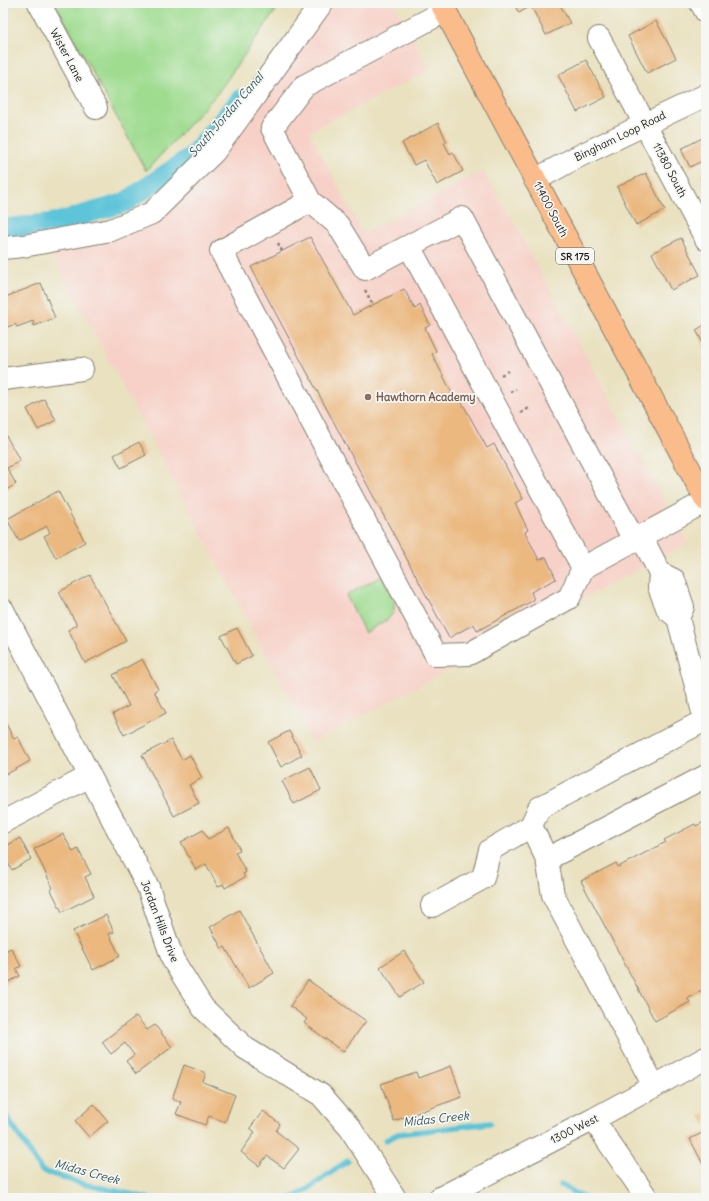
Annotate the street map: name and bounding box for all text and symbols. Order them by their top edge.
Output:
street label: Wister Lane [47,26,87,84]
water label: South Jordan Canal [185,68,268,160]
street label: Bingham Loop Road [572,108,668,164]
street label: 11380 South [650,140,690,200]
street label: 11400 South [531,179,571,239]
road number: SR 175 [556,248,594,264]
place label: Hawthorn Academy [376,390,476,405]
marker: Hawthorn Academy [363,392,373,402]
street label: Jordan Hills Drive [138,878,182,964]
water label: Midas Creek [402,1108,470,1129]
street label: 1300 West [548,1111,601,1147]
water label: Midas Creek [53,1156,122,1188]

